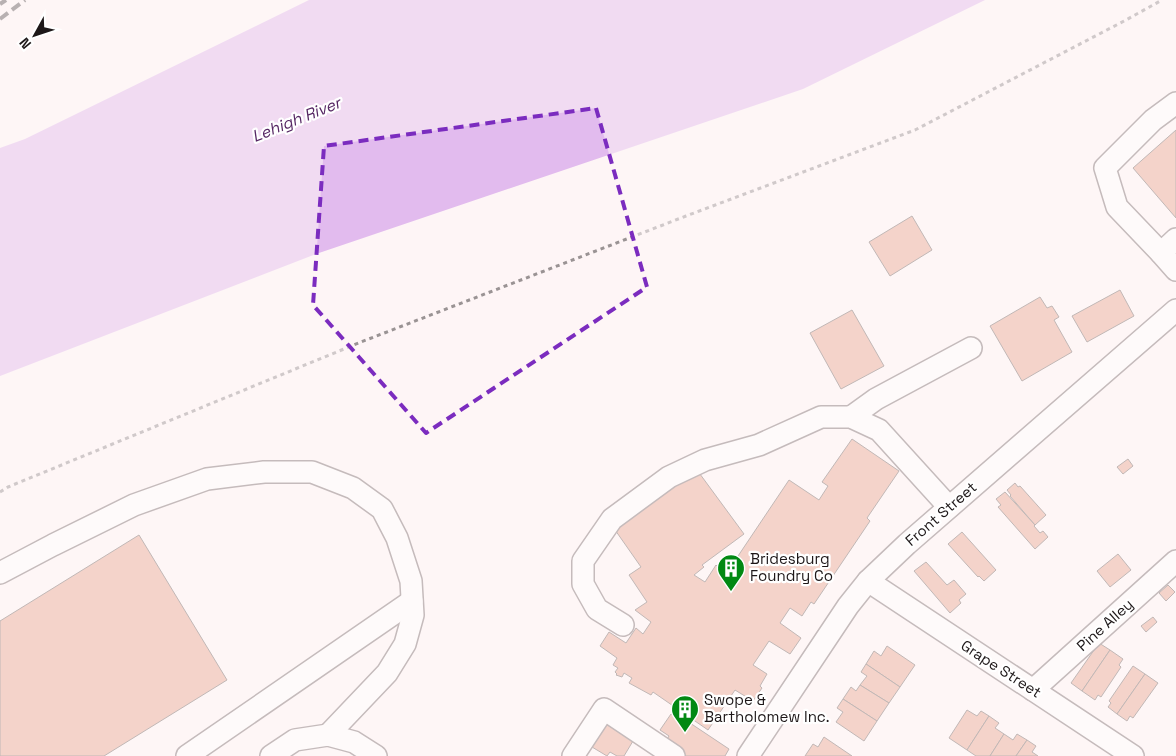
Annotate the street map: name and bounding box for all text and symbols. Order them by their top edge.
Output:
north arrow [10,10,60,60]
text: N [15,34,35,53]
water label: Lehigh River [249,91,345,147]
street label: Front Street [901,477,980,550]
place label: Bridesburg Foundry Co [750,549,833,585]
building icon: Bridesburg Foundry Co [716,553,746,592]
street label: Pine Alley [1073,594,1137,655]
street label: Grape Street [957,636,1045,702]
place label: Swope & Bartholomew Inc. [704,690,830,726]
building icon: Swope & Bartholomew Inc. [670,694,700,733]

